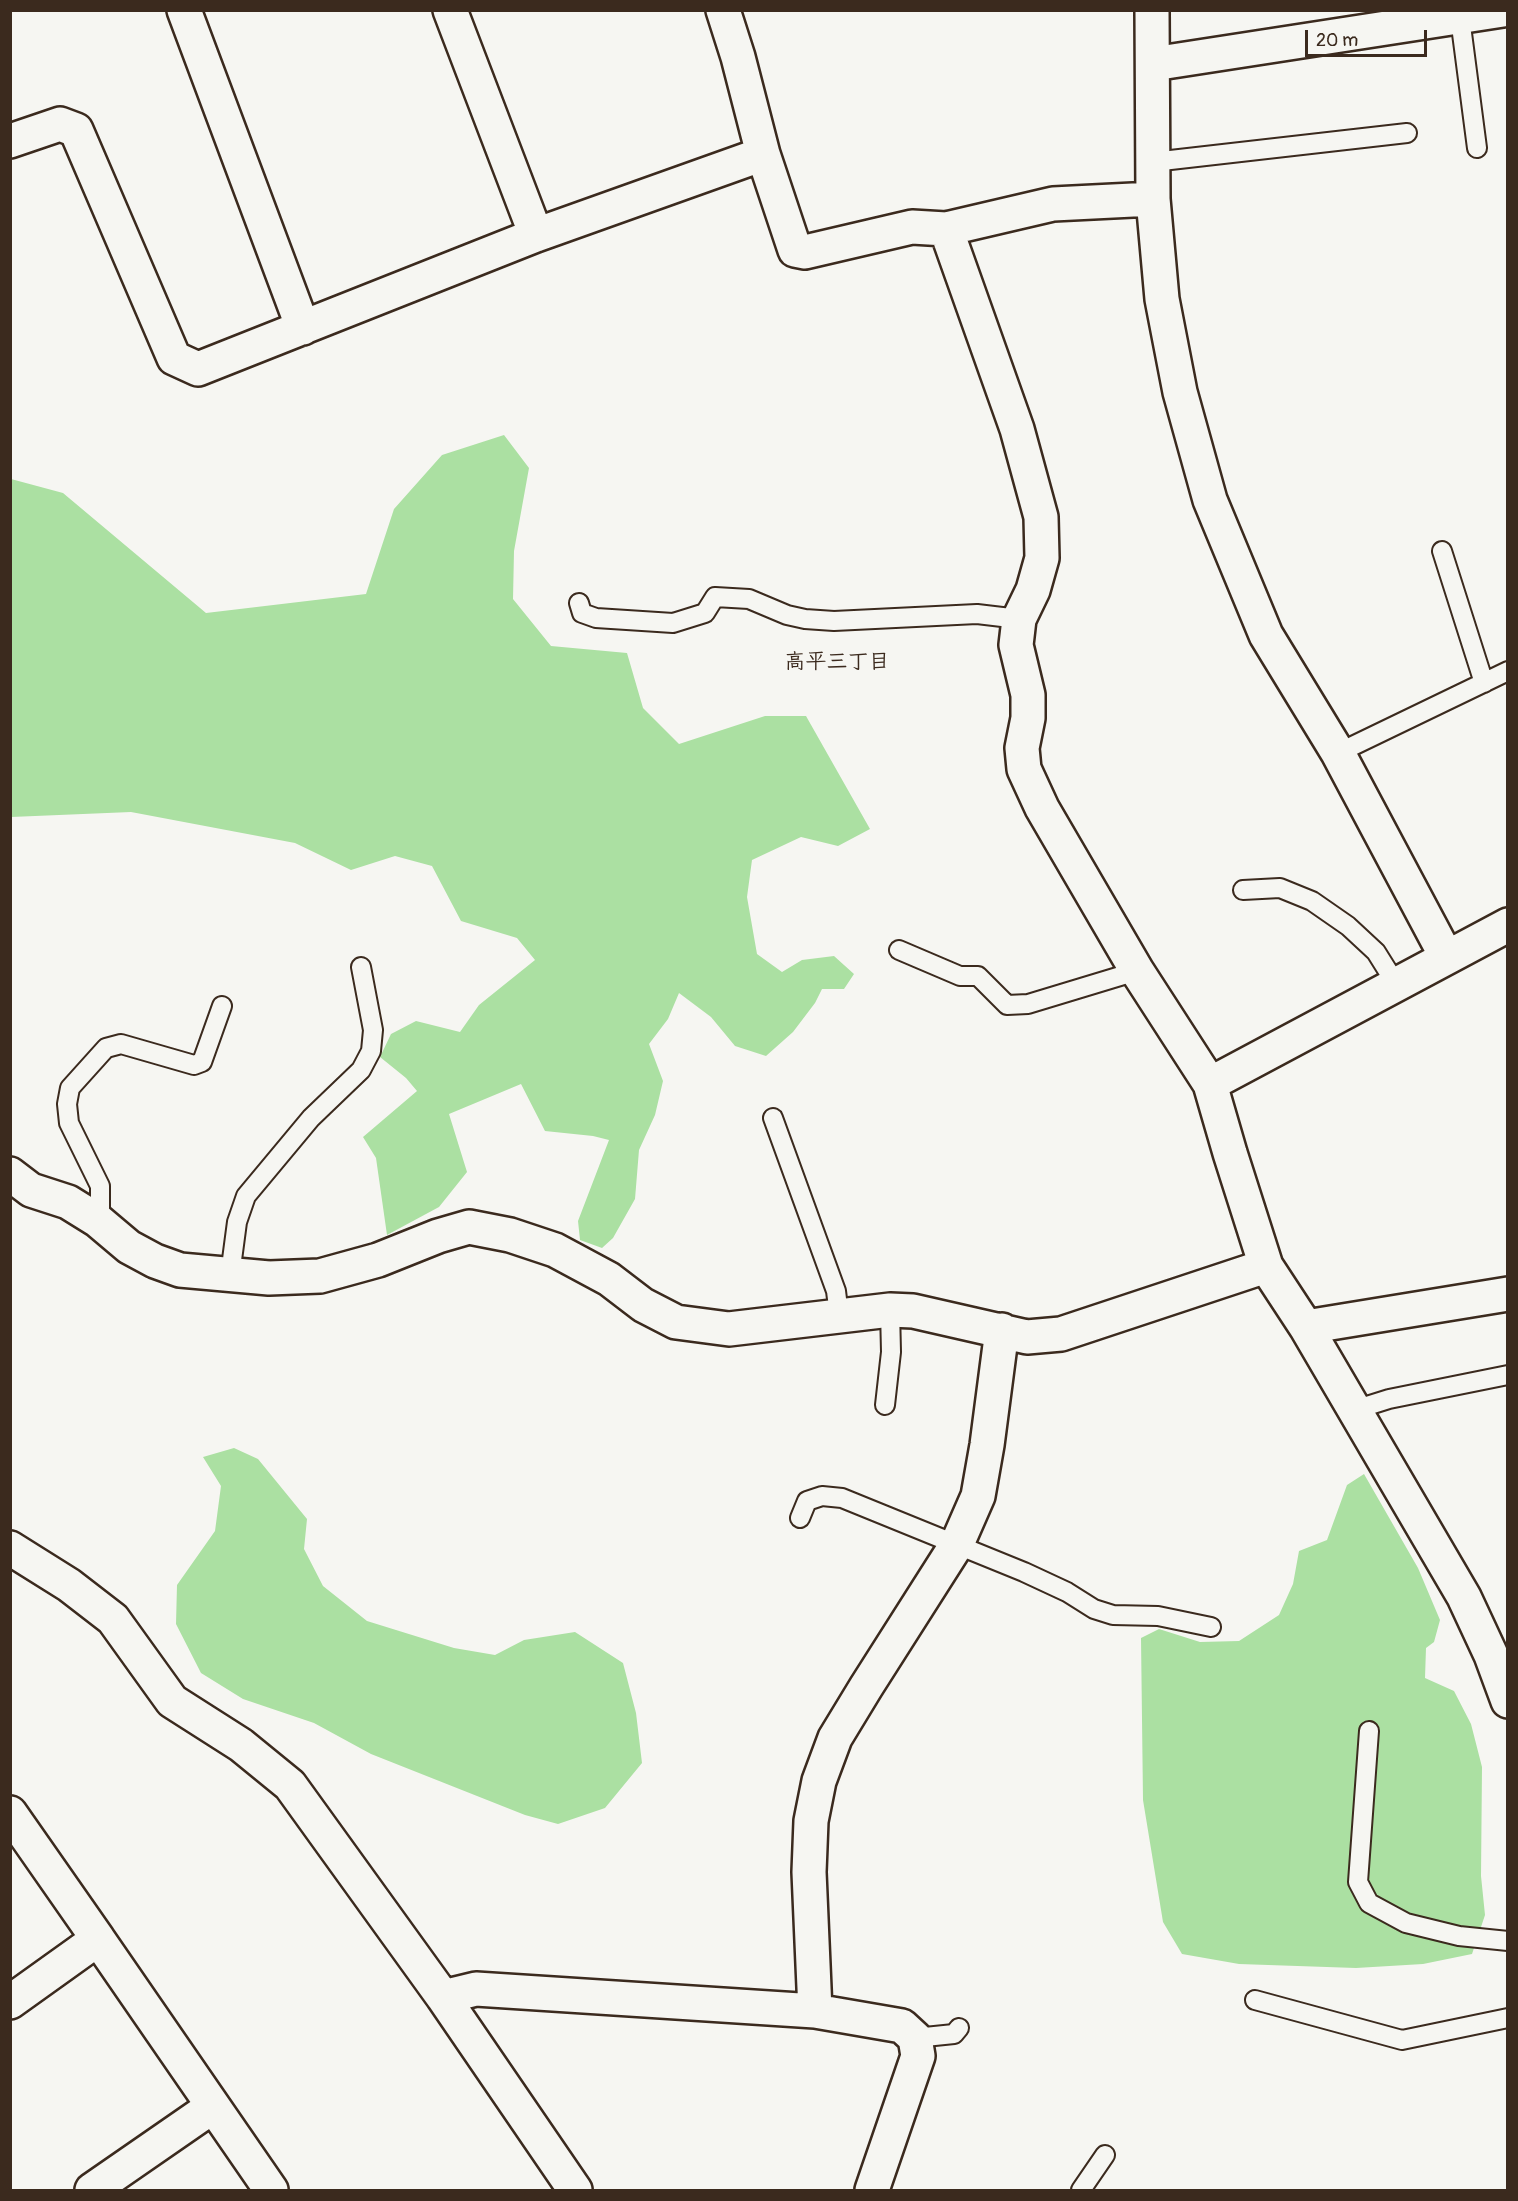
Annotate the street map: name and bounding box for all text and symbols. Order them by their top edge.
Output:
scale bar [1308,18,1430,56]
text: 20 m [1316,29,1358,52]
district label: 高平三丁目 [785,650,889,676]

